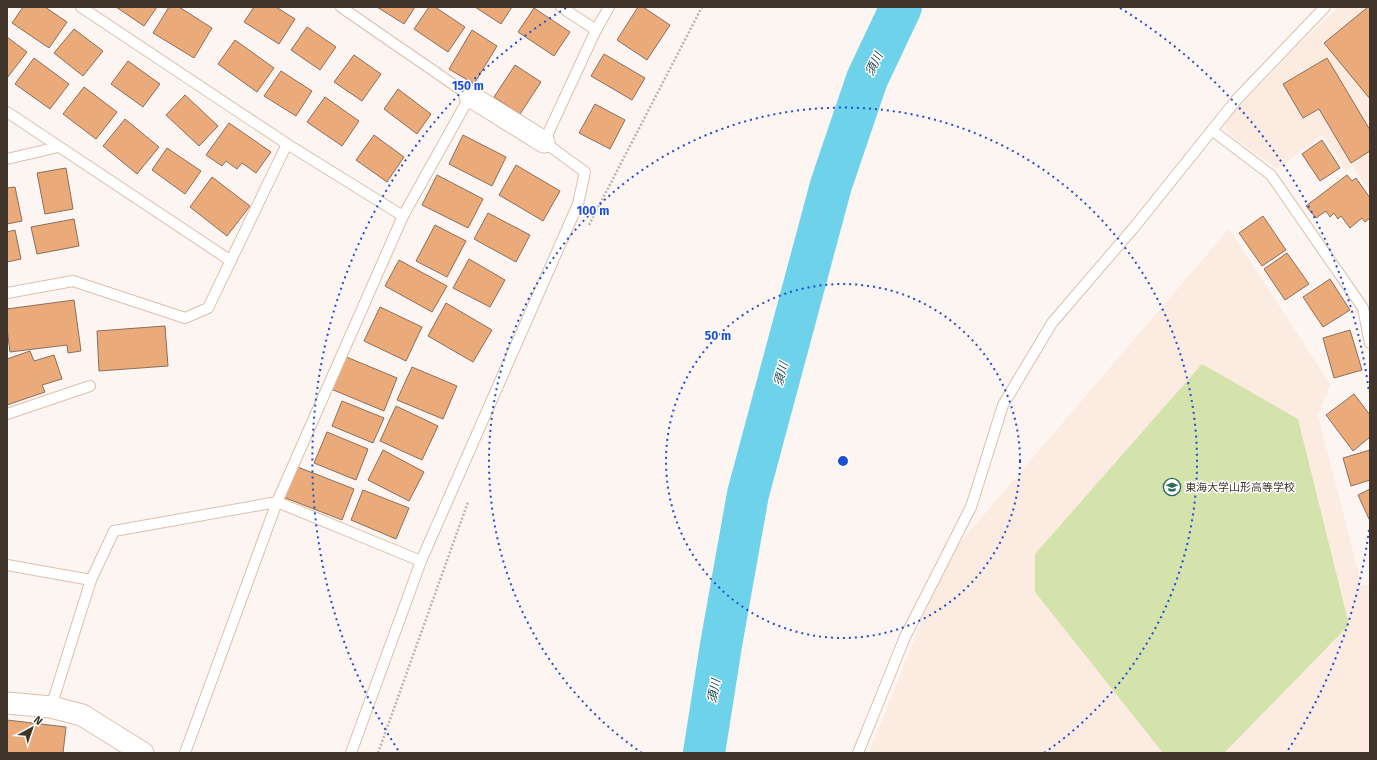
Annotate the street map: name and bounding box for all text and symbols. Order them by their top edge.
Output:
water label: 須川 [863,48,886,78]
text: 150 m [452,79,484,93]
text: 100 m [577,204,609,218]
text: 50 m [705,329,731,343]
water label: 須川 [771,359,791,387]
centre of rings [836,454,850,468]
school or university icon: 東海大学山形高等学校 [1162,477,1182,497]
place label: 東海大学山形高等学校 [1185,481,1295,494]
water label: 須川 [705,676,723,704]
north arrow [12,708,52,748]
text: N [31,713,45,728]

